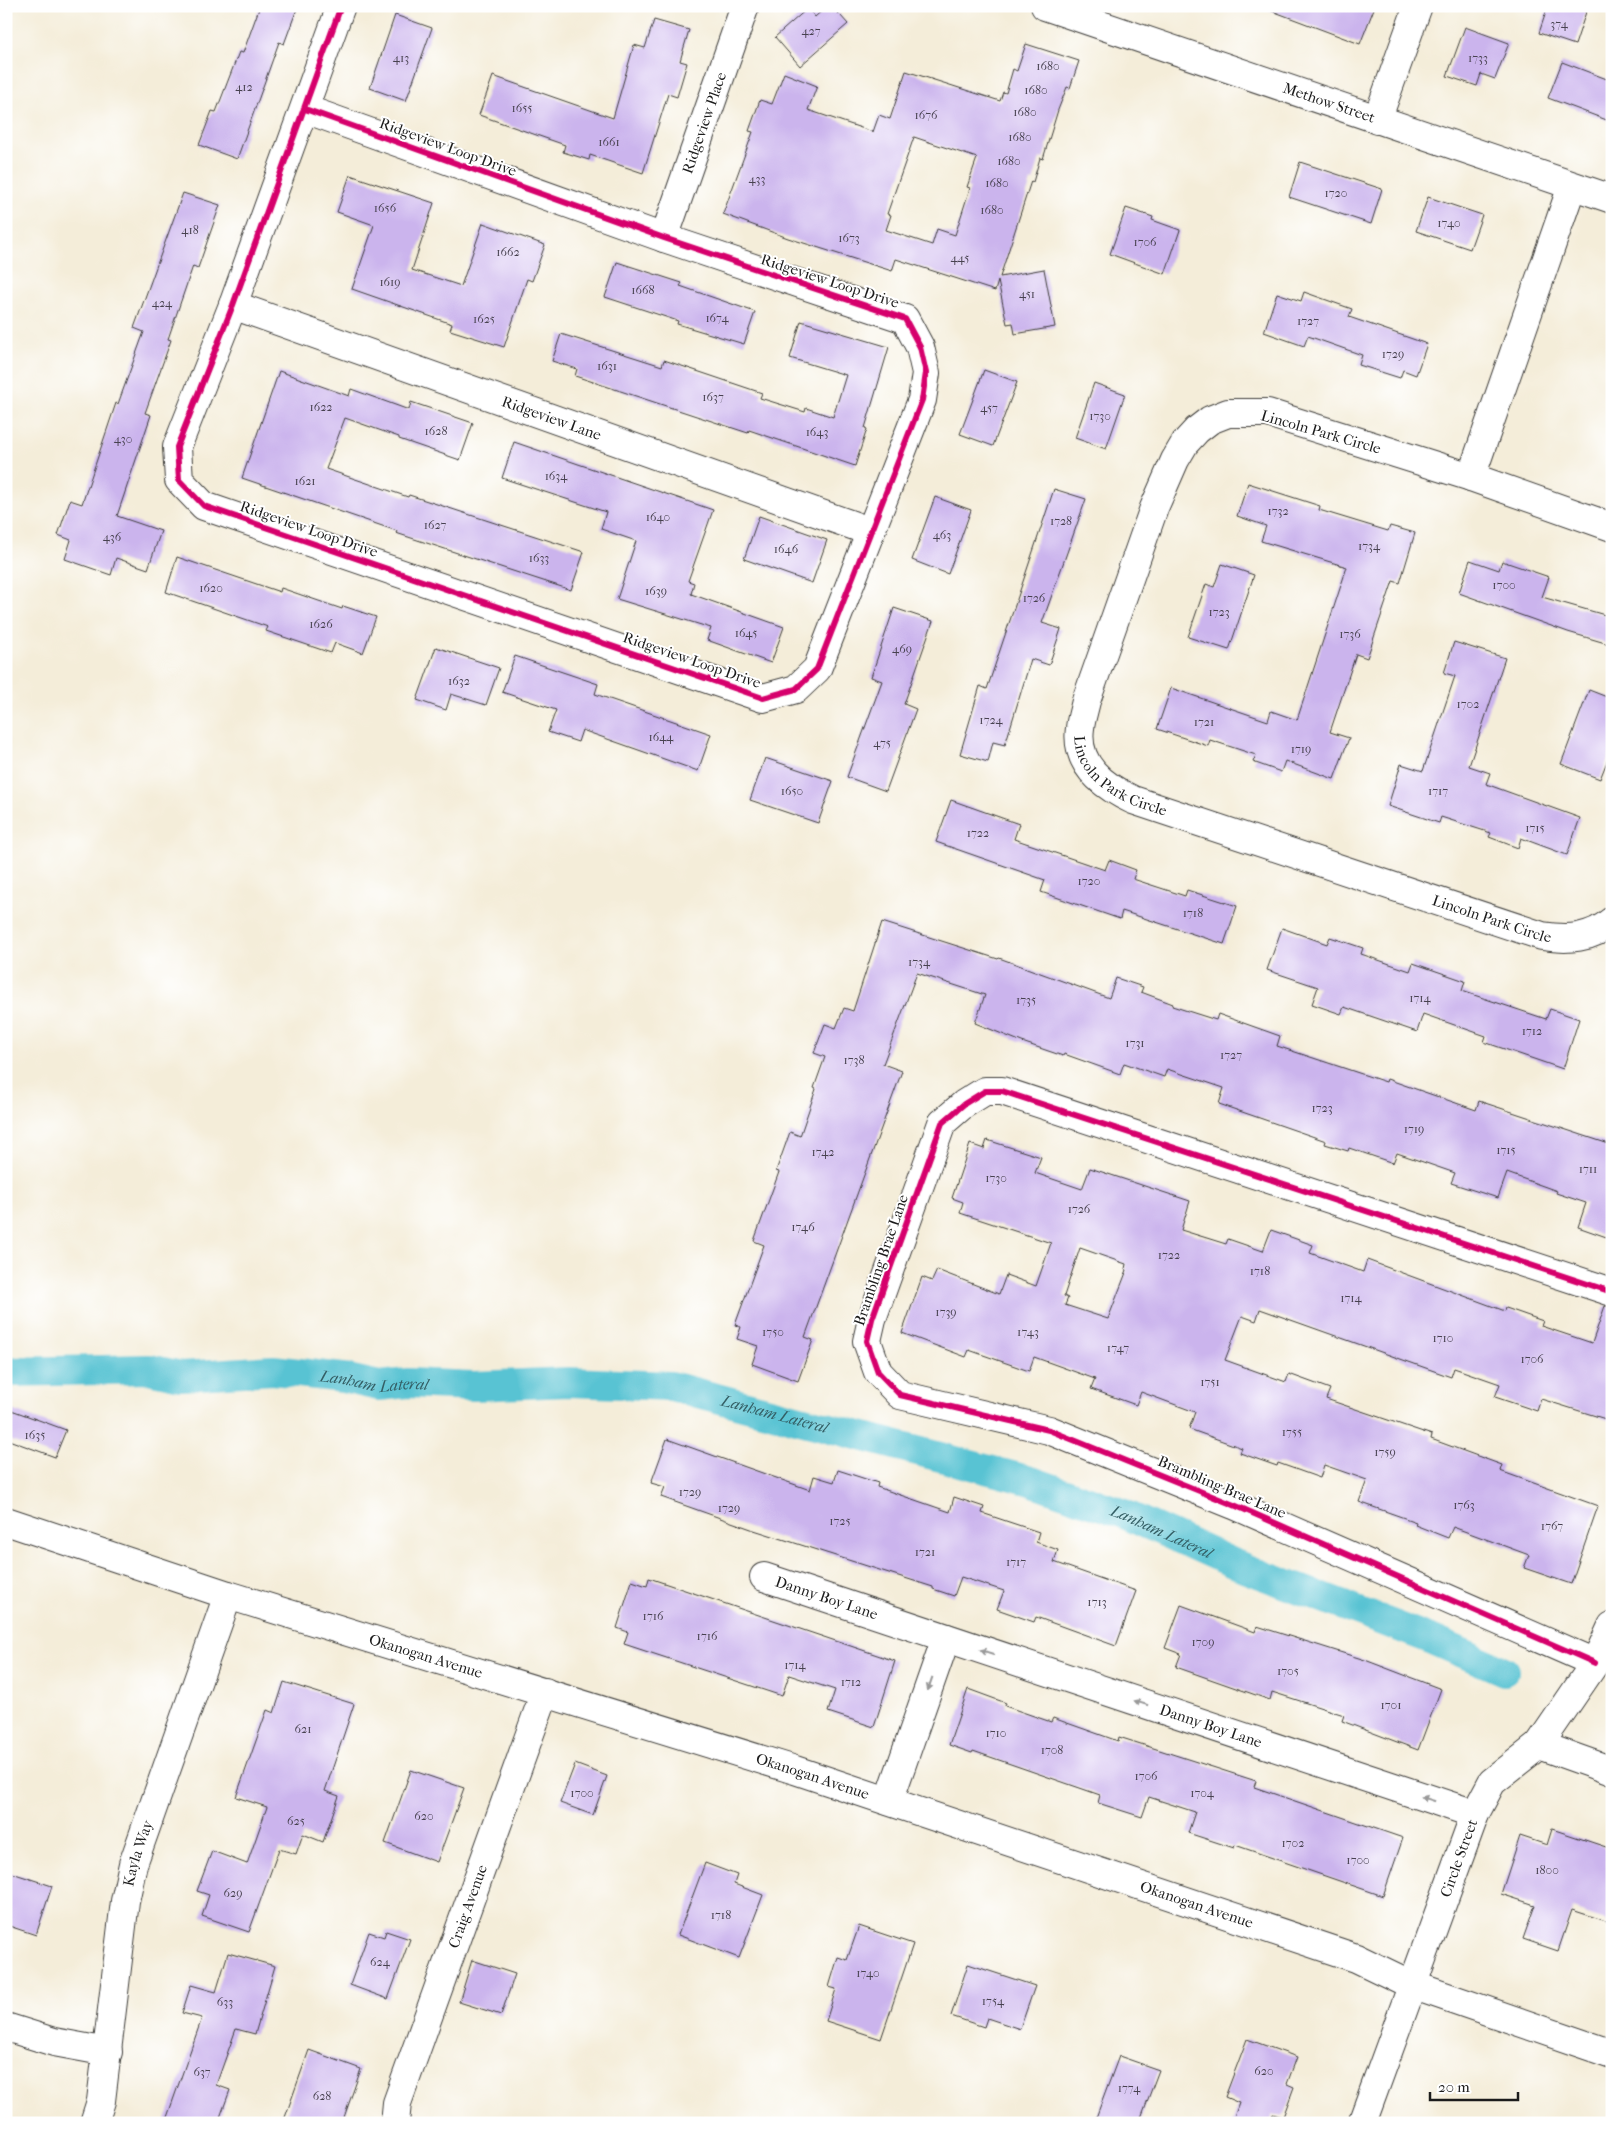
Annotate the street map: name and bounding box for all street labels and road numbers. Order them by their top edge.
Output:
street label: Ridgeview Place [678,69,730,176]
street label: Methow Street [1281,79,1378,127]
street label: Ridgeview Loop Drive [377,114,520,180]
street label: Ridgeview Loop Drive [758,250,902,312]
street label: Ridgeview Lane [499,392,604,444]
street label: Lincoln Park Circle [1259,406,1384,458]
street label: Ridgeview Loop Drive [238,497,381,561]
street label: Ridgeview Loop Drive [621,628,764,692]
street label: Lincoln Park Circle [1070,735,1170,820]
street label: Lincoln Park Circle [1430,891,1553,946]
street label: Brambling Brae Lane [850,1192,912,1328]
street label: Brambling Brae Lane [1155,1452,1289,1522]
street label: Danny Boy Lane [773,1572,881,1623]
street label: Okanogan Avenue [367,1630,485,1682]
street label: Danny Boy Lane [1157,1701,1265,1752]
street label: Okanogan Avenue [754,1749,872,1803]
street label: Circle Street [1436,1816,1482,1900]
street label: Kayla Way [119,1817,157,1888]
street label: Craig Avenue [444,1862,491,1951]
street label: Okanogan Avenue [1138,1877,1256,1932]

